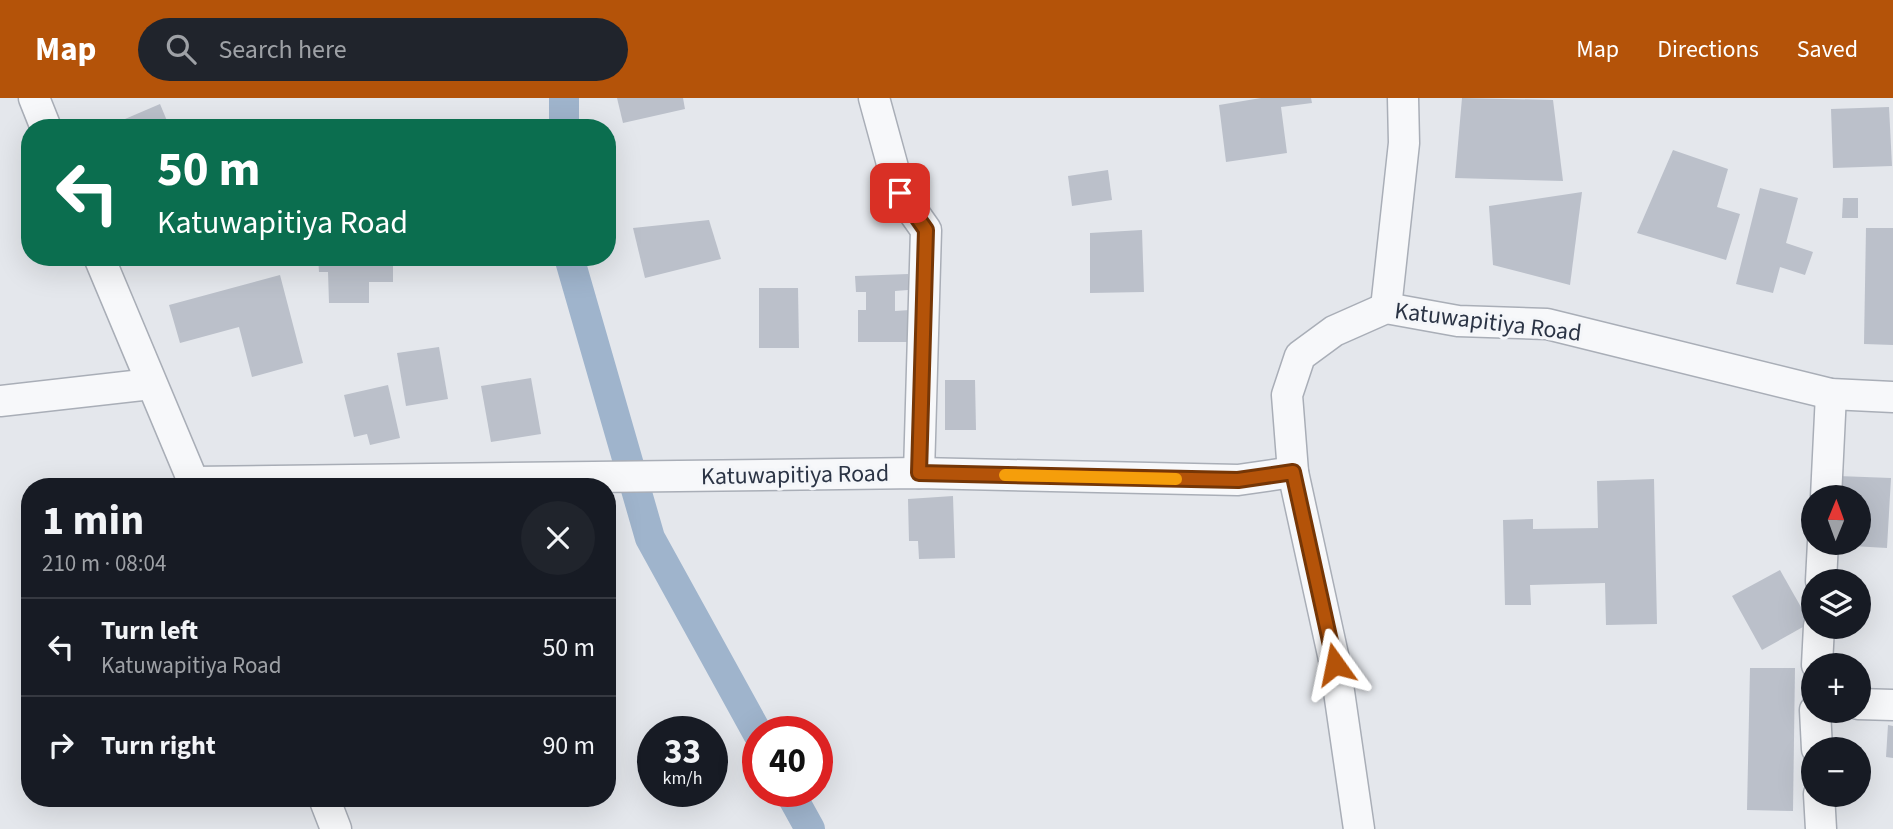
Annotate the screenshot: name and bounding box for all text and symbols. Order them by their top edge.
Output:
search box [138,18,628,81]
text: Map [35,26,96,73]
icon: search [162,30,200,68]
text: Search here [218,31,347,68]
text: Map [1576,32,1619,67]
text: Directions [1657,32,1759,67]
text: Saved [1797,32,1858,67]
text: 50 m [157,135,261,205]
icon: left [42,147,133,238]
pin [870,163,930,223]
icon: arrive [881,174,919,212]
text: Katuwapitiya Road [157,200,408,246]
street label: Katuwapitiya Road [1392,293,1584,351]
street label: Katuwapitiya Road [701,456,889,494]
north arrow [1801,485,1871,555]
map controls [1801,485,1871,807]
text: 1 min [42,491,144,551]
button: close [521,501,595,575]
text: 210 m · 08:04 [42,547,166,580]
button: layers [1801,569,1871,639]
text: Turn left [101,612,198,649]
position arrow [1298,627,1372,701]
icon: left [42,628,80,666]
text: 50 m [542,629,595,666]
text: Katuwapitiya Road [101,649,281,682]
button: + [1801,653,1871,723]
speed limit sign: 40 [742,716,833,807]
icon: right [42,726,80,764]
text: Turn right [101,727,216,764]
text: 90 m [542,727,595,764]
text: 33 [664,727,701,777]
button: − [1801,737,1871,807]
text: km/h [663,766,702,791]

